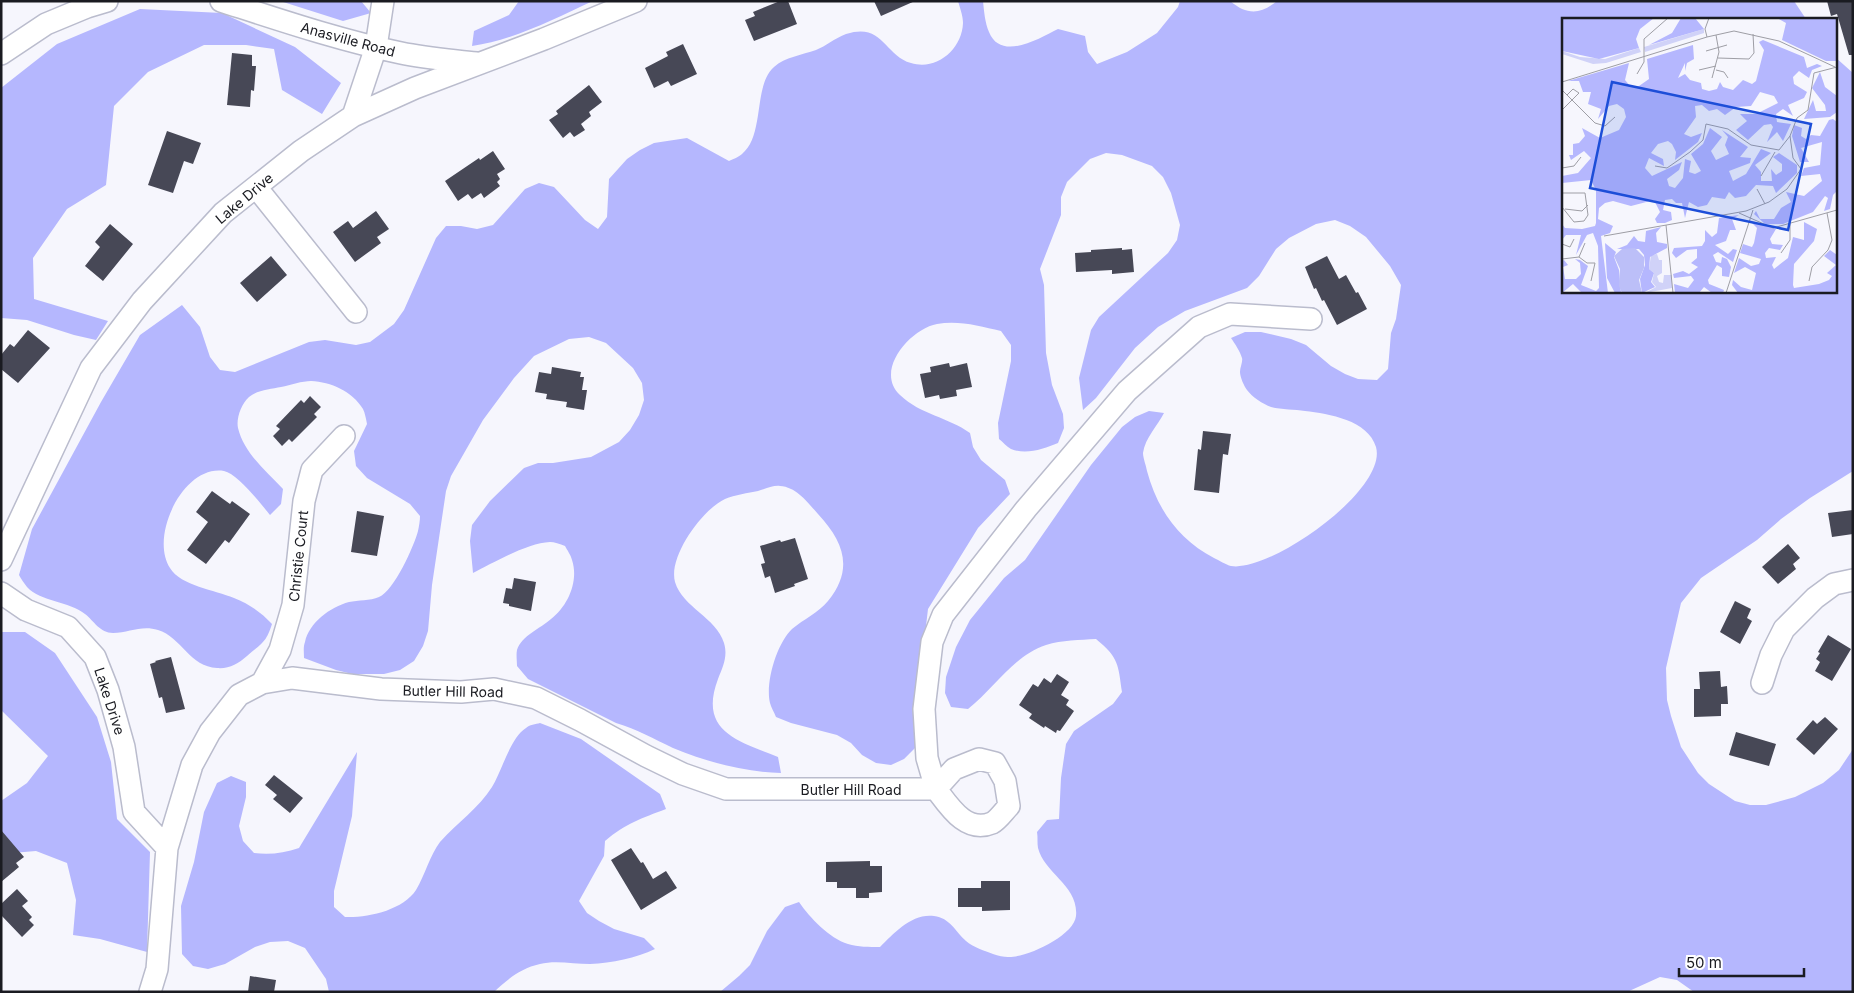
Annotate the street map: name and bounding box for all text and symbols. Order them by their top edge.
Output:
street label: Anasville Road [299,18,397,60]
inset map [1562,18,1836,292]
street label: Lake Drive [212,169,276,227]
street label: Christie Court [285,509,311,603]
street label: Lake Drive [91,665,129,737]
street label: Butler Hill Road [402,682,504,700]
street label: Butler Hill Road [800,781,902,798]
scale bar [1679,946,1804,978]
text: 50 m [1686,953,1722,972]

